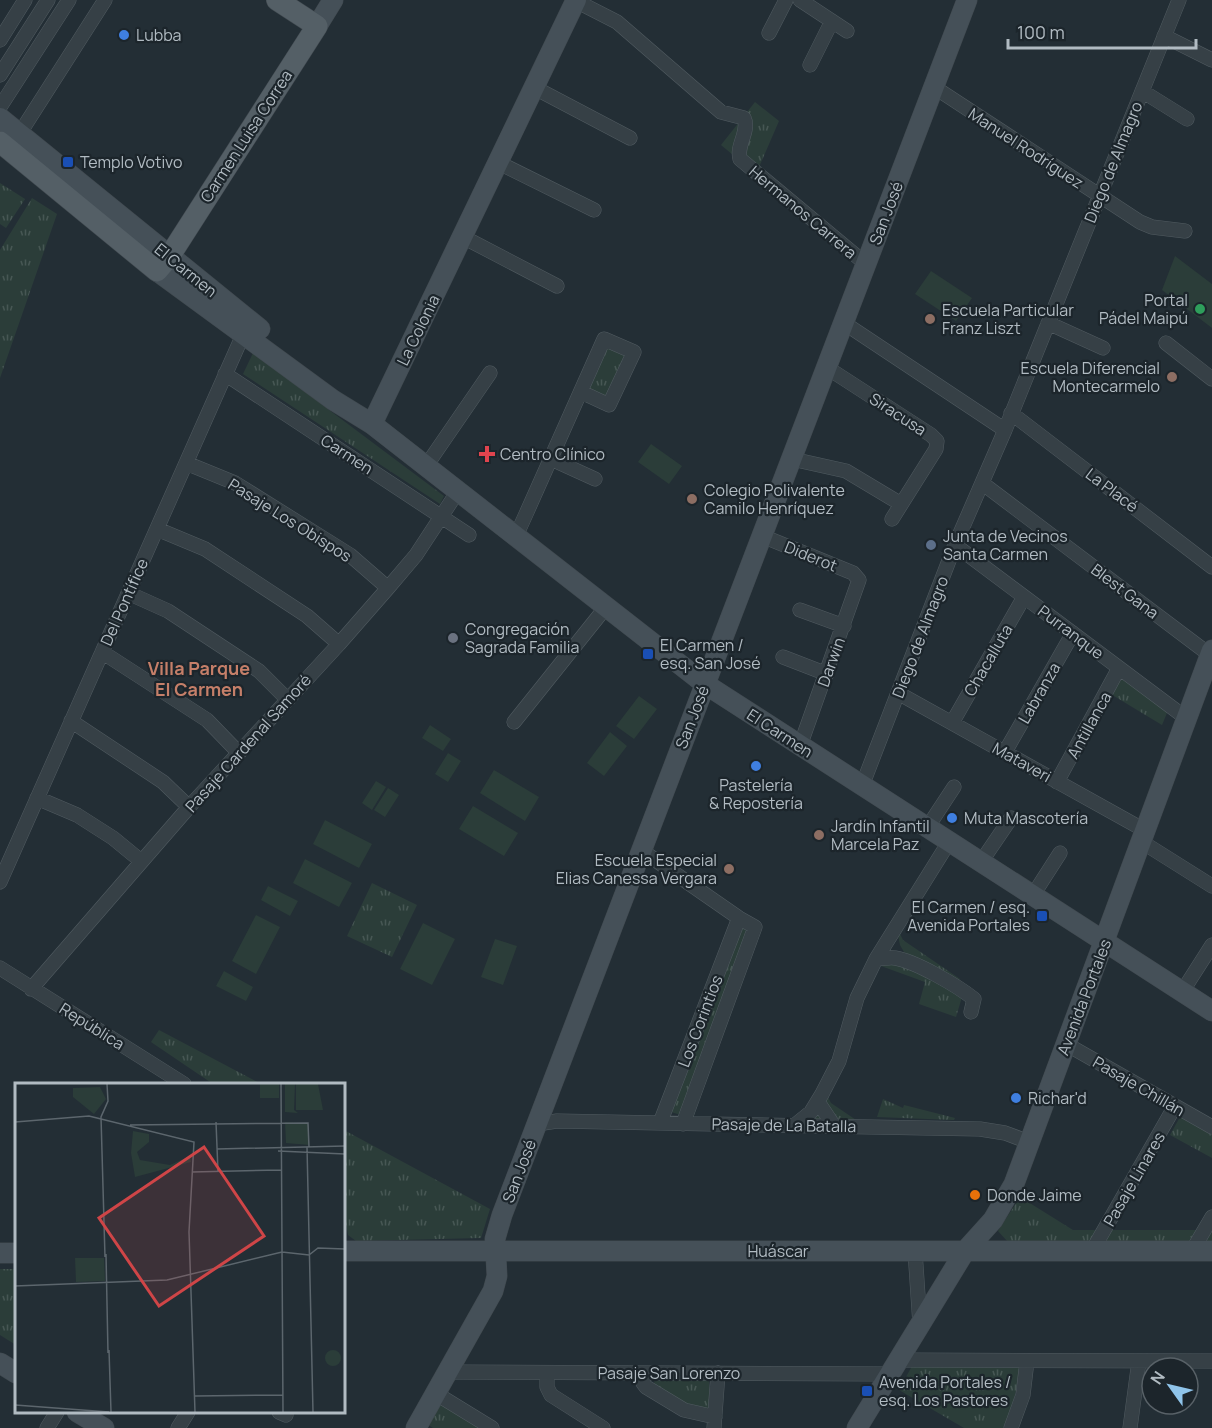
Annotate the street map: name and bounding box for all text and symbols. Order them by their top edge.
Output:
scale bar [1008,12,1196,50]
text: 100 m [1017,20,1065,44]
place label: Lubba [136,24,182,46]
marker: Lubba [117,28,131,42]
street label: Carmen Luisa Correa [195,66,297,206]
street label: Diego de Almagro [1079,98,1147,226]
street label: Manuel Rodríguez [964,103,1088,193]
place label: Templo Votivo [80,151,182,173]
marker: Templo Votivo [61,155,75,169]
street label: Hermanos Carrera [744,160,862,264]
street label: San José [864,178,908,248]
street label: El Carmen [150,238,222,302]
place label: Portal Pádel Maipú [1099,289,1188,329]
street label: La Colonia [391,291,445,369]
place label: Escuela Particular Franz Liszt [942,299,1074,339]
marker: Portal Pádel Maipú [1193,302,1207,316]
marker: Escuela Particular Franz Liszt [923,312,937,326]
place label: Escuela Diferencial Montecarmelo [1021,357,1160,397]
marker: Escuela Diferencial Montecarmelo [1165,370,1179,384]
street label: Siracusa [865,387,931,441]
street label: Carmen [317,429,377,479]
place label: Centro Clínico [500,443,605,465]
marker: Centro Clínico [478,445,496,463]
street label: La Placé [1081,463,1143,517]
street label: Pasaje Los Obispos [224,473,356,567]
place label: Colegio Polivalente Camilo Henríquez [704,479,845,519]
marker: Colegio Polivalente Camilo Henríquez [685,492,699,506]
place label: Junta de Vecinos Santa Carmen [943,525,1068,565]
street label: Diderot [781,536,841,576]
marker: Junta de Vecinos Santa Carmen [924,538,938,552]
street label: Del Pontífice [95,555,153,649]
street label: Blest Gana [1087,558,1163,624]
street label: Diego de Almagro [887,573,953,701]
street label: Purranque [1034,600,1108,664]
place label: Congregación Sagrada Familia [465,618,579,658]
street label: Chacalluta [959,620,1017,700]
marker: Congregación Sagrada Familia [446,631,460,645]
place label: El Carmen / esq. San José [660,634,761,674]
street label: Darwin [812,634,850,690]
marker: El Carmen / esq. San José [641,647,655,661]
district label: Villa Parque El Carmen [148,656,250,701]
street label: Labranza [1013,658,1065,728]
street label: Pasaje Cardenal Samoré [180,669,316,817]
street label: San José [670,682,714,752]
street label: Antillanca [1062,688,1116,762]
street label: El Carmen [743,704,817,762]
street label: Mataveri [989,737,1055,787]
marker: Pastelería & Repostería [749,759,763,773]
place label: Pastelería & Repostería [709,774,803,814]
place label: Muta Mascotería [964,807,1088,829]
marker: Muta Mascotería [945,811,959,825]
place label: Jardín Infantil Marcela Paz [831,815,930,855]
marker: Jardín Infantil Marcela Paz [812,828,826,842]
place label: Escuela Especial Elias Canessa Vergara [556,849,717,889]
marker: Escuela Especial Elias Canessa Vergara [722,862,736,876]
place label: El Carmen / esq. Avenida Portales [907,896,1030,936]
marker: El Carmen / esq. Avenida Portales [1035,909,1049,923]
street label: Avenida Portales [1052,936,1116,1058]
street label: Los Corintios [672,972,728,1070]
street label: República [55,997,129,1055]
street label: Pasaje Chillán [1089,1051,1189,1121]
inset map [15,1083,345,1413]
place label: Richar'd [1028,1087,1087,1109]
marker: Richar'd [1009,1091,1023,1105]
street label: Pasaje de La Batalla [711,1113,857,1137]
street label: Pasaje Linares [1098,1128,1170,1230]
street label: San José [497,1136,541,1206]
place label: Donde Jaime [987,1184,1082,1206]
marker: Donde Jaime [968,1188,982,1202]
street label: Huáscar [747,1240,809,1262]
north arrow [1140,1356,1200,1416]
street label: Pasaje San Lorenzo [598,1362,740,1384]
text: N [1145,1367,1170,1389]
place label: Avenida Portales / esq. Los Pastores [879,1371,1011,1411]
marker: Avenida Portales / esq. Los Pastores [860,1384,874,1398]

